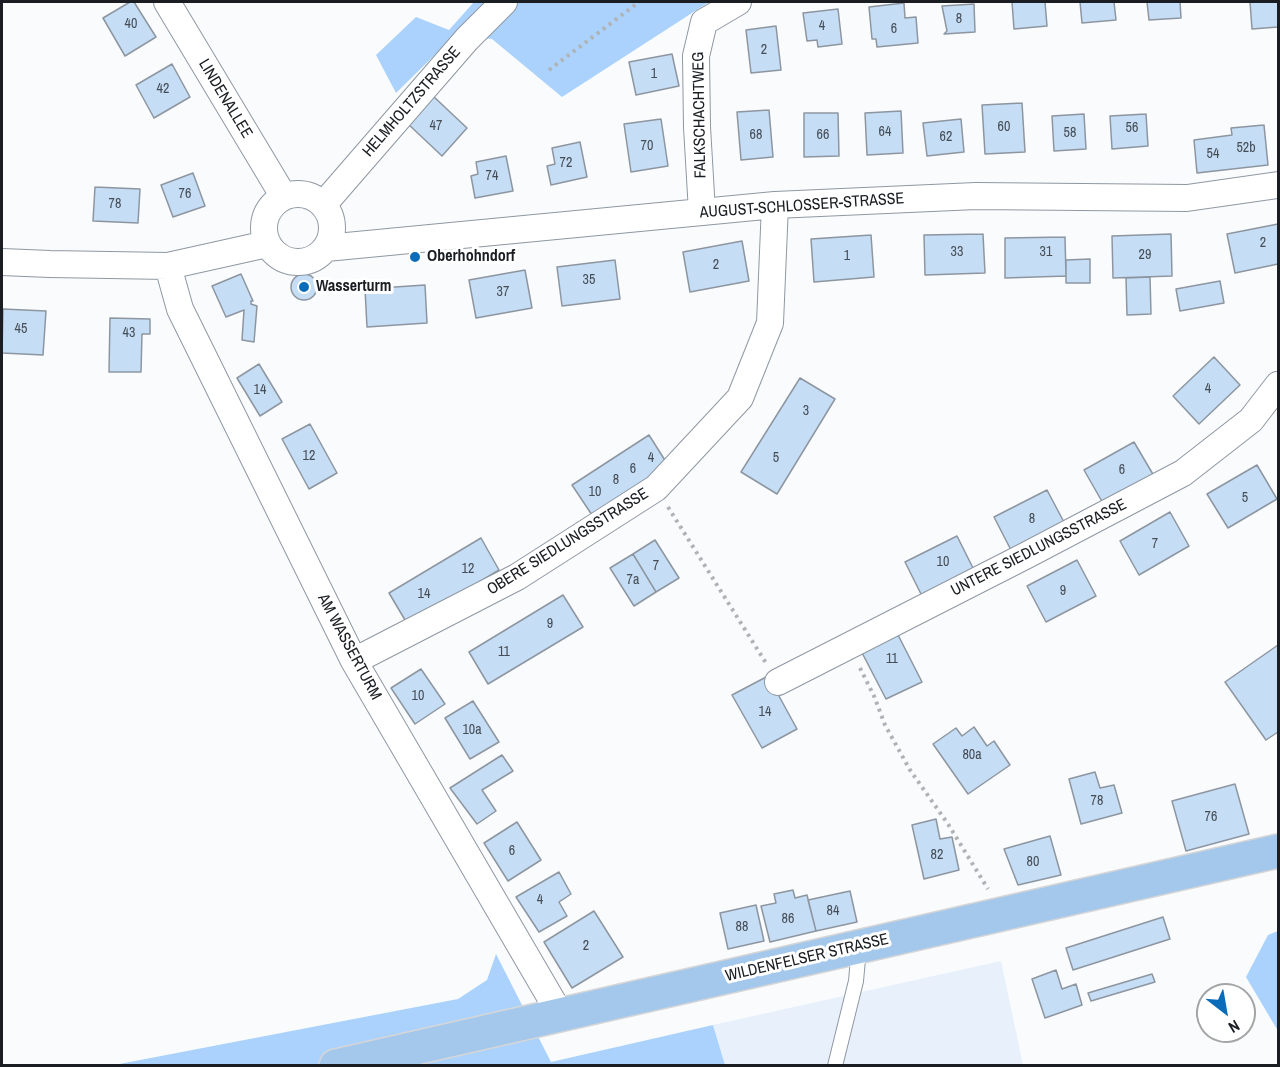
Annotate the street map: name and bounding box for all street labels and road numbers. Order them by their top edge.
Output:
street label: HELMHOLTZSTRASSE [359,43,465,161]
street label: FALKSCHACHTWEG [689,51,711,179]
street label: LINDENALLEE [194,56,256,142]
street label: AUGUST-SCHLOSSER-STRASSE [699,189,905,223]
street label: OBERE SIEDLUNGSSTRASSE [484,484,652,600]
street label: UNTERE SIEDLUNGSSTRASSE [948,495,1130,601]
street label: AM WASSERTURM [313,591,385,703]
street label: WILDENFELSER STRASSE [724,930,890,986]

